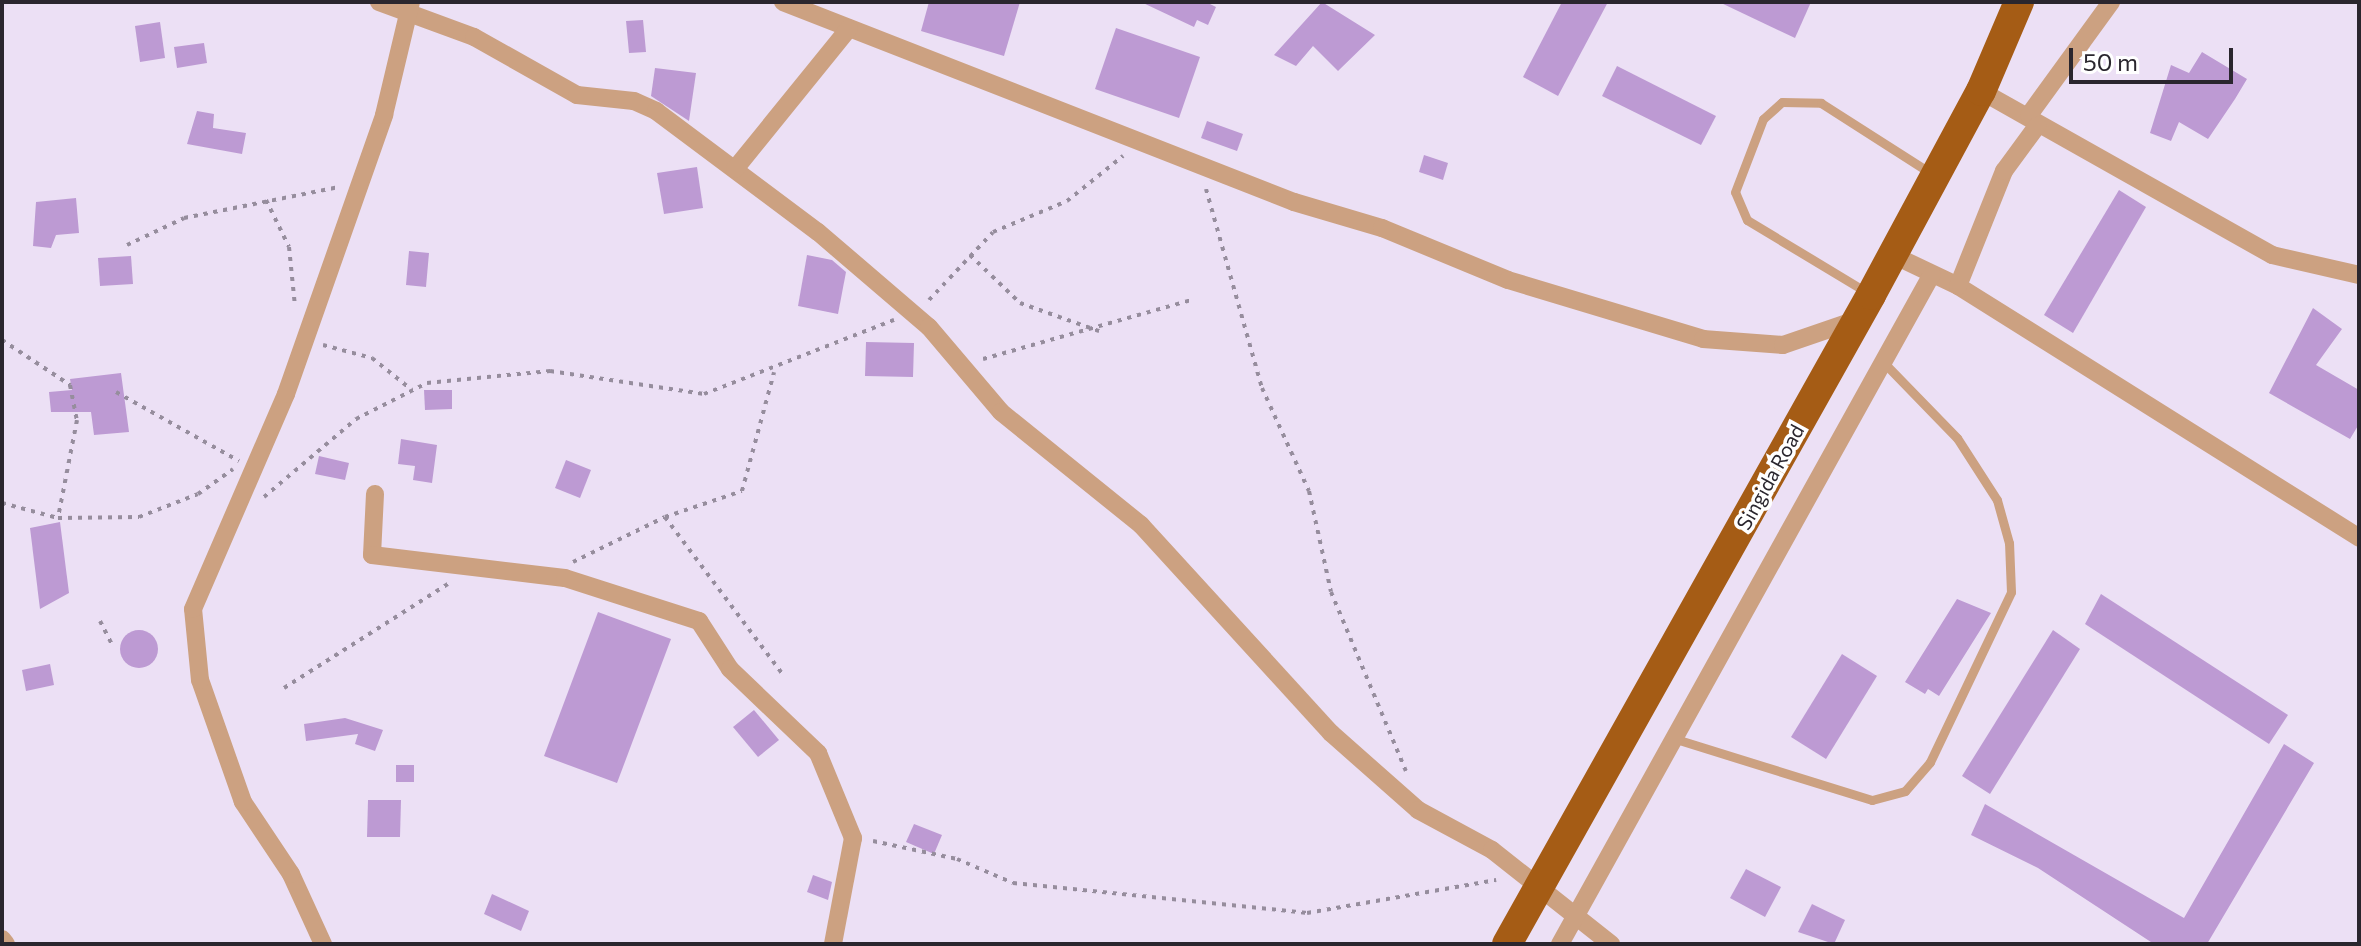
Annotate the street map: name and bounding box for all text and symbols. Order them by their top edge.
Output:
scale bar [2073,32,2237,82]
text: 50 m [2083,47,2138,76]
street label: Singida Road [1731,420,1809,534]

